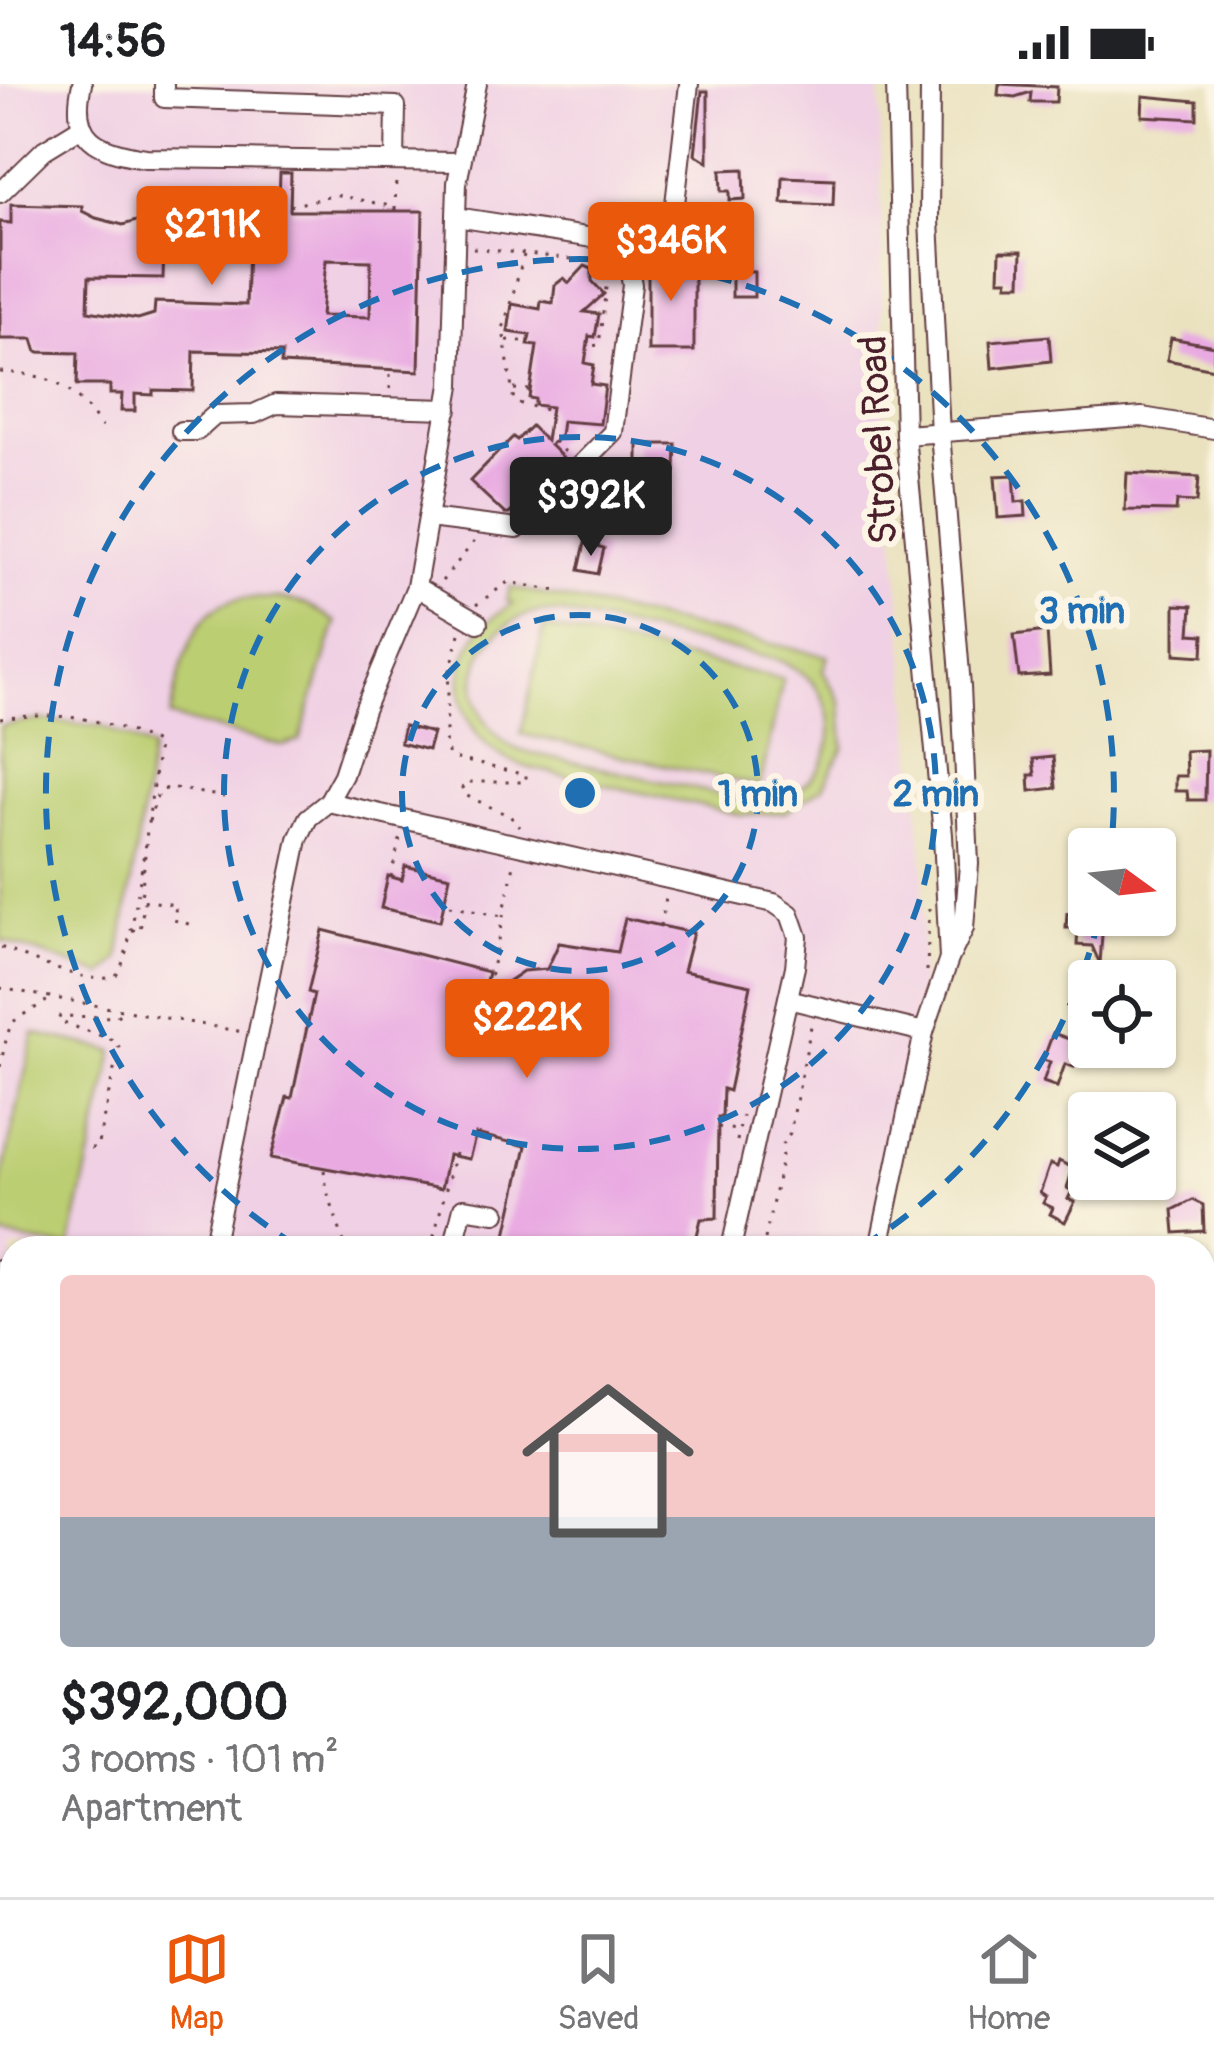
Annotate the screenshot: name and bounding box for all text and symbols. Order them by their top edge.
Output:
text: 14:56 [60,14,166,70]
pin: $211K [128,186,296,288]
text: $211K [164,200,260,249]
pin: $346K [587,202,755,304]
text: $346K [615,216,727,265]
street label: Strobel Road [849,334,908,546]
pin: $392K [507,457,675,559]
text: $392K [537,471,645,520]
text: 3 min [1039,589,1125,634]
centre of rings [559,772,601,814]
text: 1 min [718,772,798,817]
text: 2 min [893,772,979,817]
north arrow [1068,828,1176,936]
map controls [1068,828,1176,1200]
button: locate [1068,960,1176,1068]
pin: $222K [443,979,611,1081]
text: $222K [472,993,582,1042]
button: layers [1068,1092,1176,1200]
icon: home [500,1353,716,1569]
text: $392,000 [60,1671,288,1735]
text: 3 rooms · 101 m² [60,1735,339,1784]
text: Apartment [60,1784,242,1833]
tab: Map [164,1926,230,2039]
tab: Saved [557,1926,639,2039]
tab: Home [967,1926,1050,2039]

